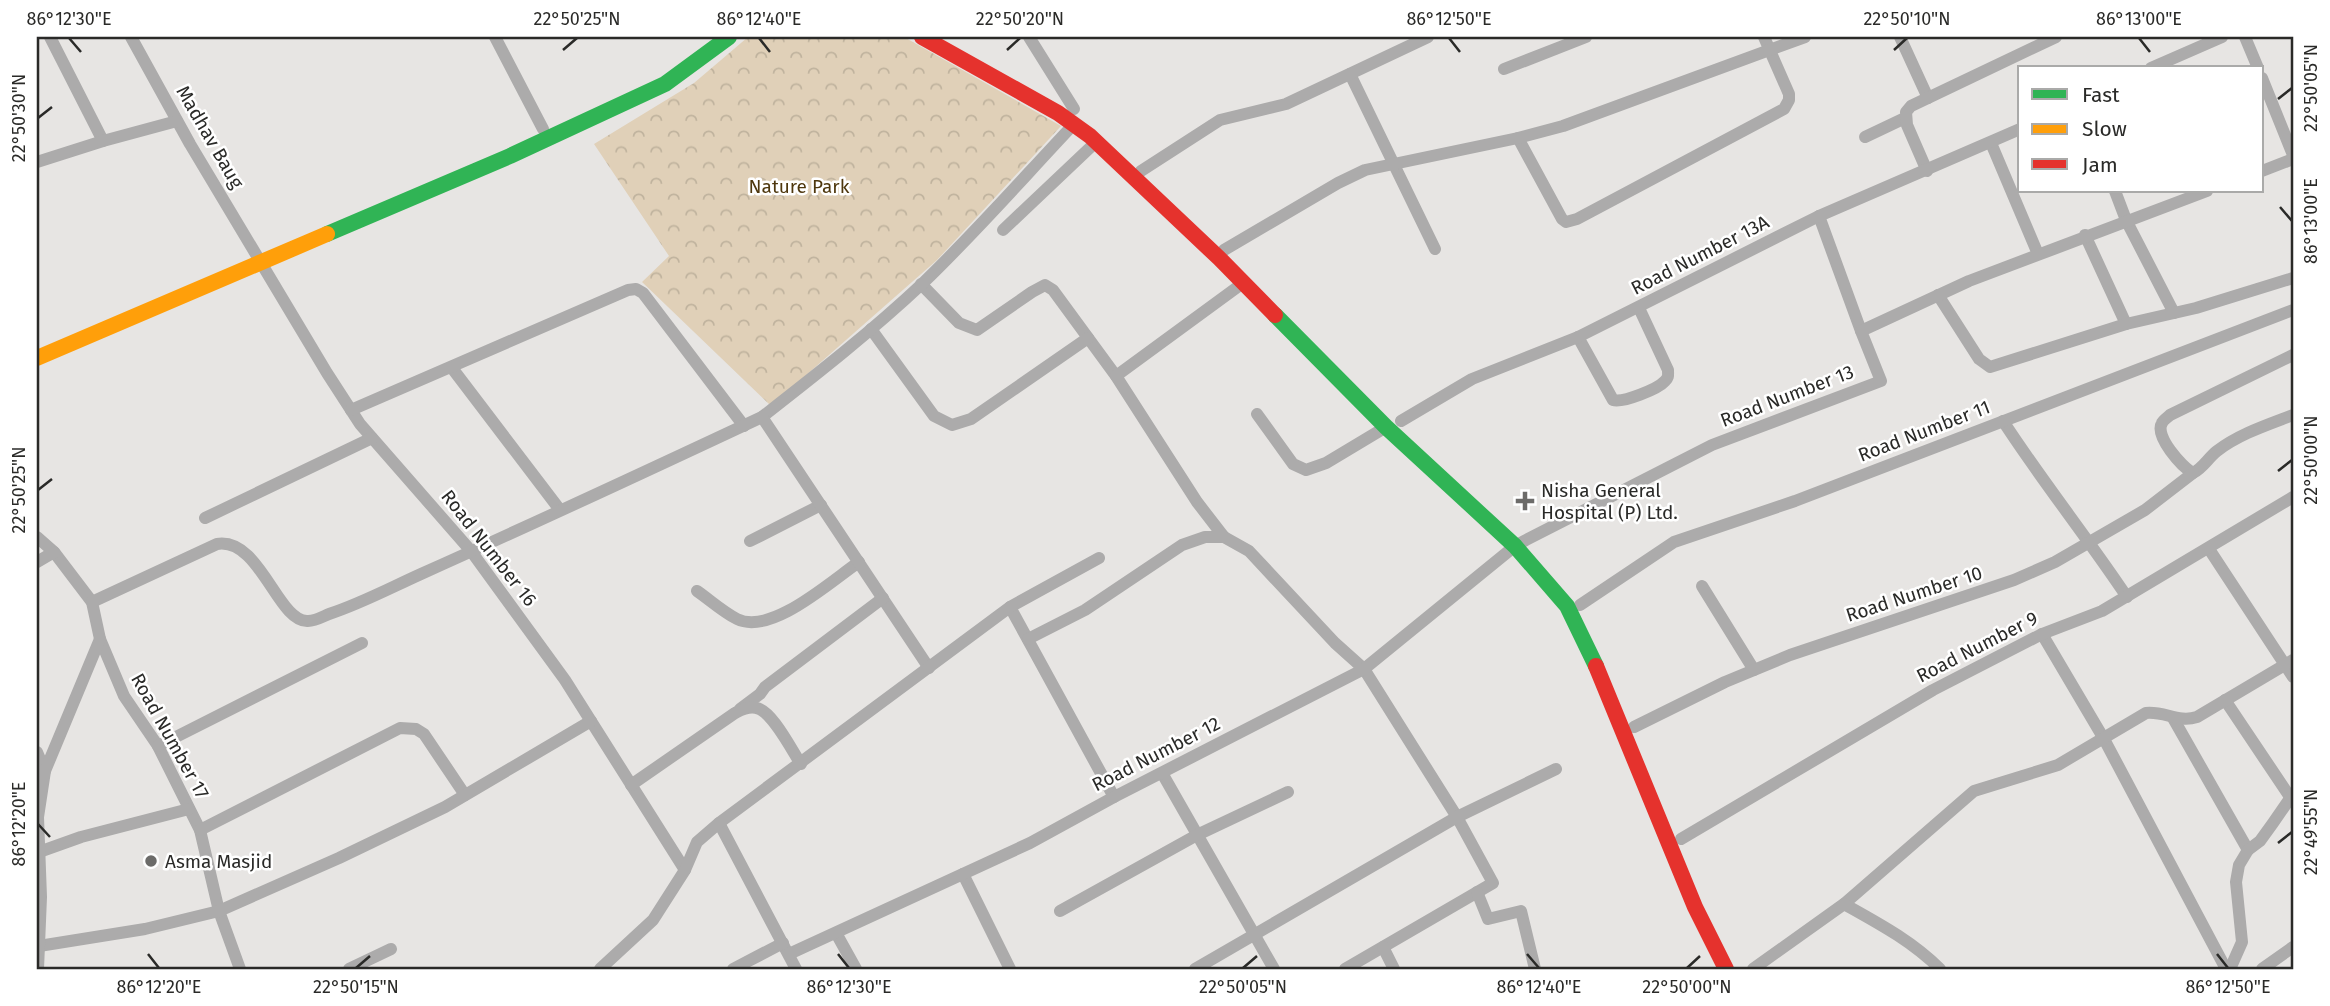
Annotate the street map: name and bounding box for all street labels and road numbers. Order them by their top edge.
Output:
street label: Madhav Baug [171,82,249,193]
street label: Road Number 13A [1627,210,1773,300]
street label: Road Number 13 [1717,360,1857,432]
street label: Road Number 11 [1855,395,1993,467]
street label: Road Number 16 [436,485,542,611]
street label: Road Number 10 [1843,561,1985,627]
street label: Road Number 9 [1912,607,2042,687]
street label: Road Number 17 [126,669,214,803]
street label: Road Number 12 [1088,712,1224,796]

